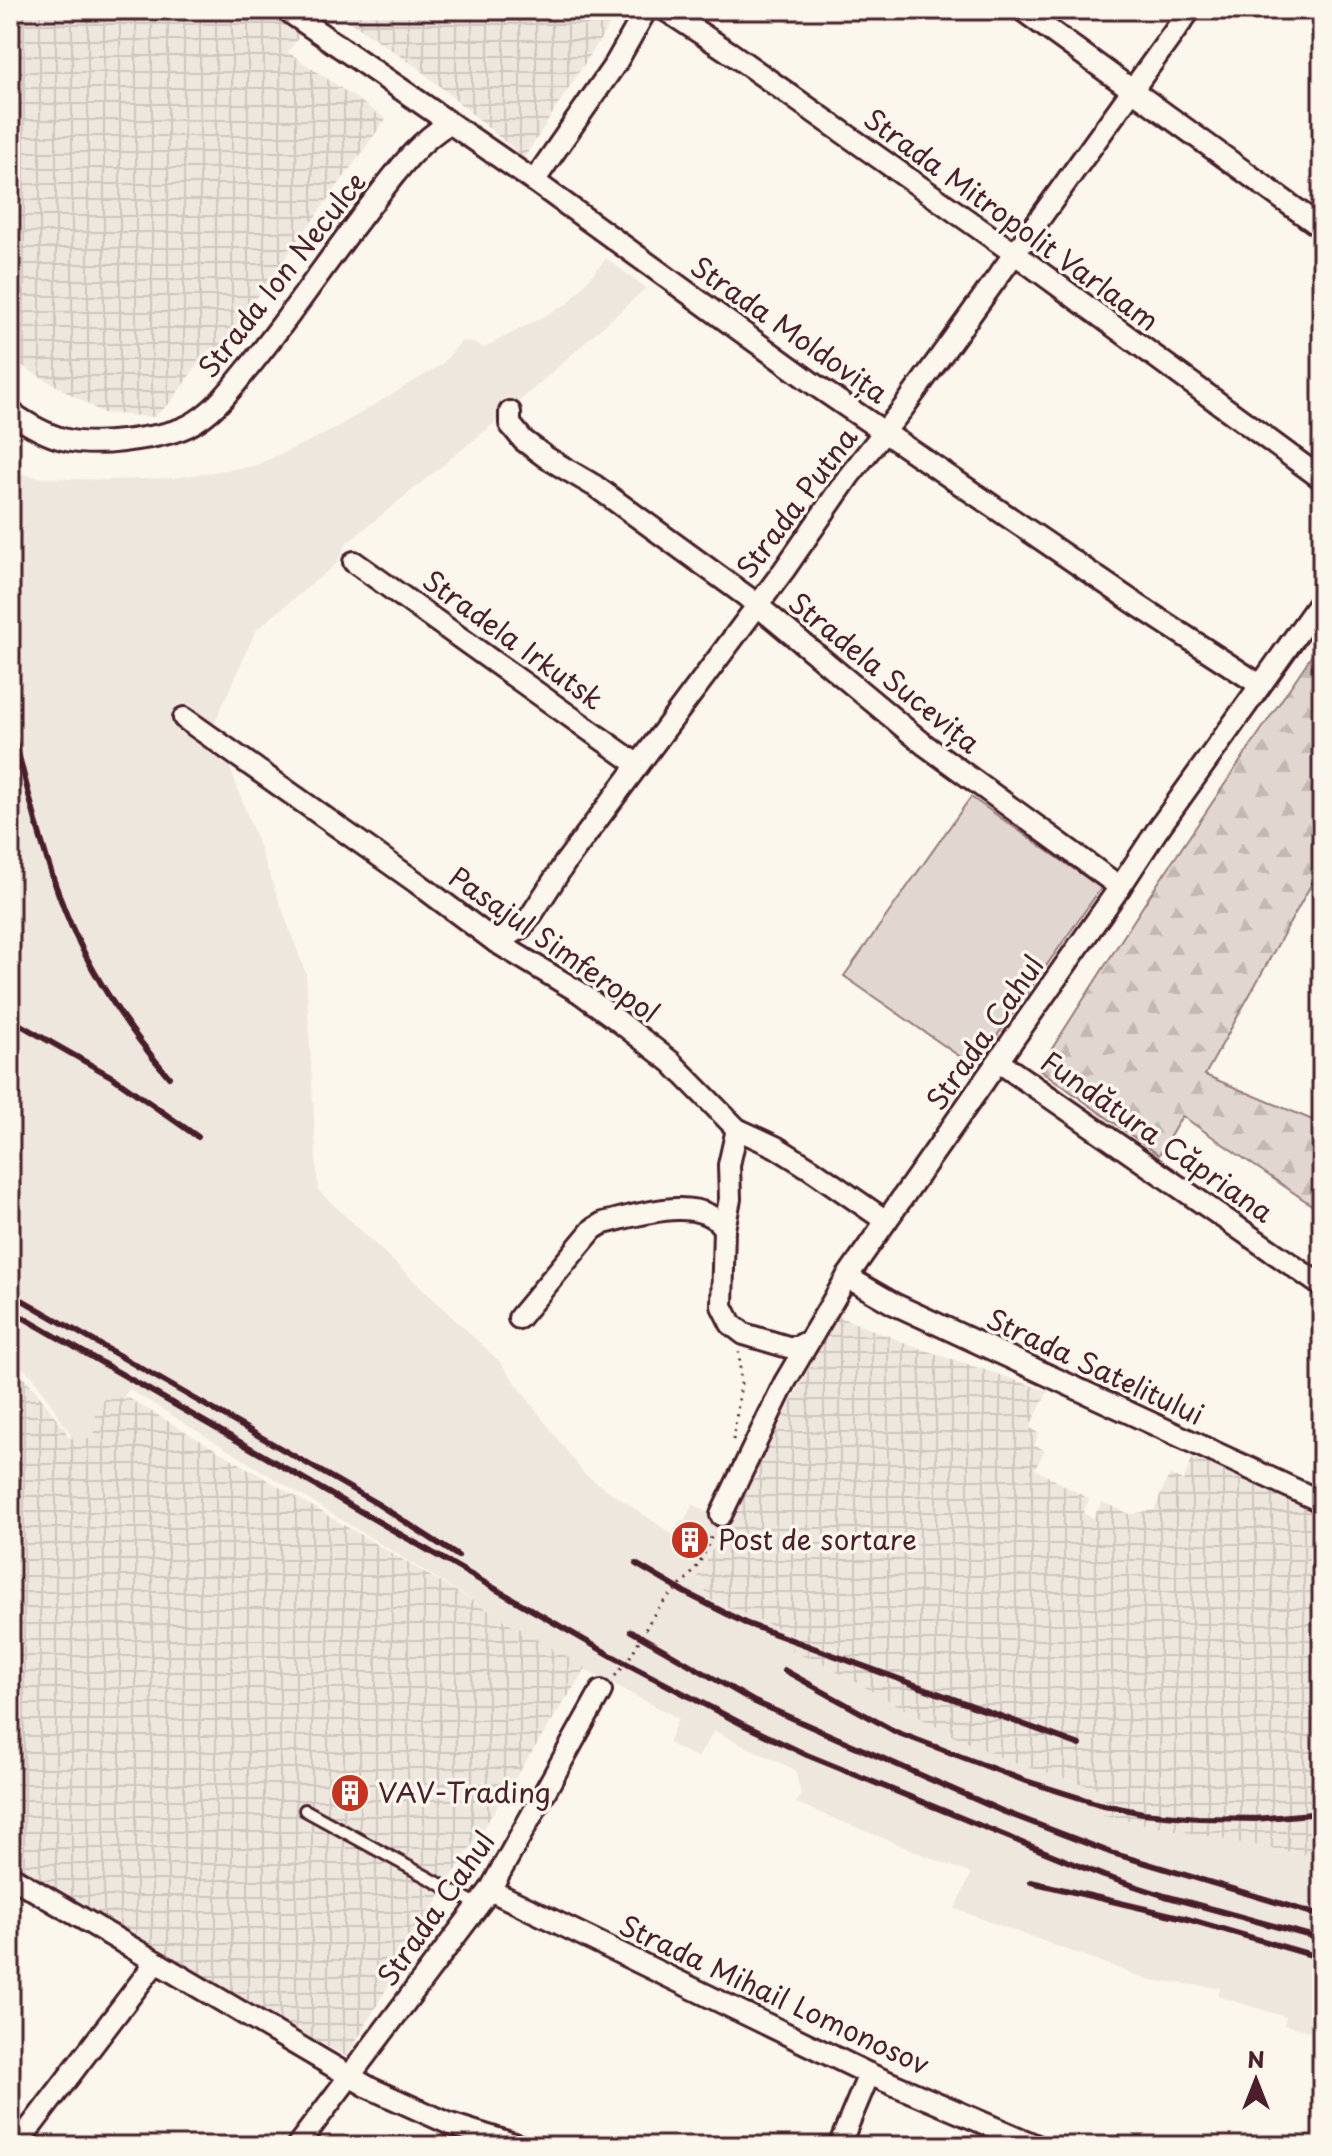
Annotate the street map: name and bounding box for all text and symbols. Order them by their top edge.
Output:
street label: Strada Mitropolit Varlaam [855,97,1168,341]
street label: Strada Ion Neculce [186,162,375,386]
street label: Strada Moldovița [682,245,898,413]
street label: Strada Putna [725,417,867,587]
street label: Stradela Irkutsk [414,558,614,719]
street label: Stradela Sucevița [780,581,991,763]
street label: Pasajul Simferopol [441,855,669,1033]
street label: Strada Cahul [914,946,1053,1118]
street label: Fundătura Căpriana [1033,1039,1283,1233]
street label: Strada Satelitului [980,1296,1212,1435]
place label: Post de sortare [718,1517,917,1560]
building icon: Post de sortare [669,1519,711,1561]
place label: VAV-Trading [378,1770,551,1813]
building icon: VAV-Trading [329,1772,371,1814]
street label: Strada Cahul [365,1822,504,1994]
street label: Strada Mihail Lomonosov [612,1903,937,2084]
north arrow [1216,2040,1296,2120]
text: N [1247,2042,1265,2075]

